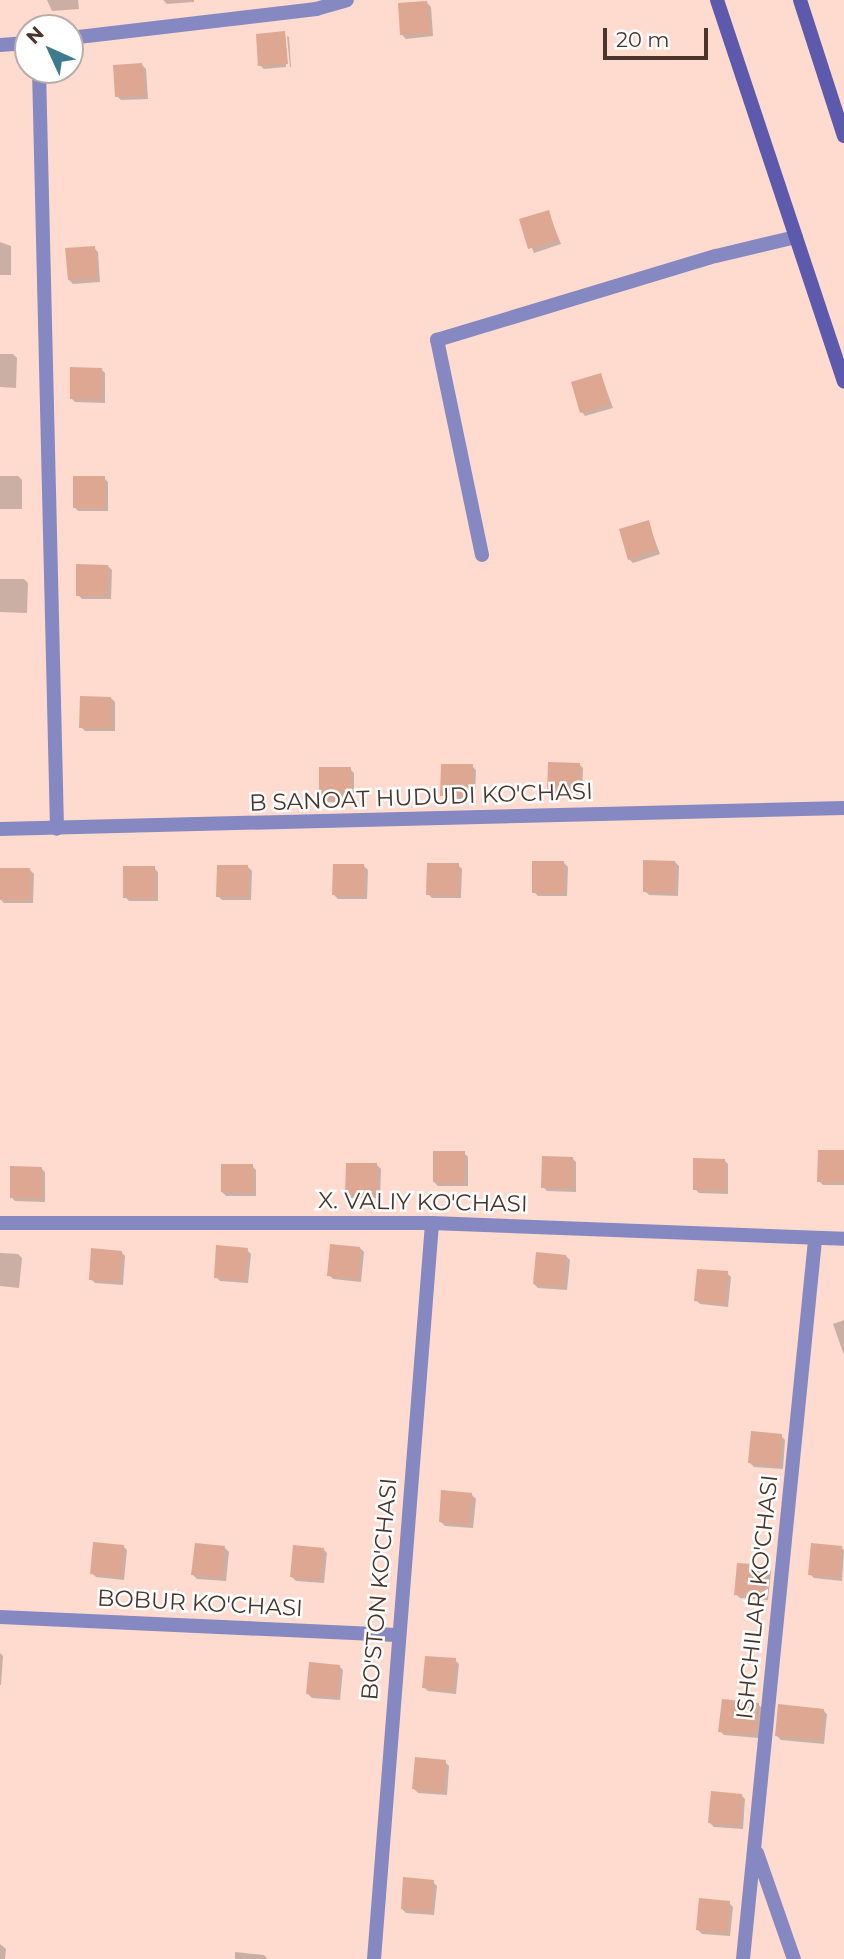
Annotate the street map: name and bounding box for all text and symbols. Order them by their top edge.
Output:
north arrow [14,14,84,84]
scale bar [606,14,711,58]
text: N [22,22,49,49]
text: 20 m [616,27,670,52]
street label: B SANOAT HUDUDI KO'CHASI [249,777,593,817]
street label: X. VALIY KO'CHASI [318,1186,528,1218]
street label: ISHCHILAR KO'CHASI [730,1473,784,1721]
street label: BO'STON KO'CHASI [356,1477,402,1701]
street label: BOBUR KO'CHASI [96,1584,304,1622]

